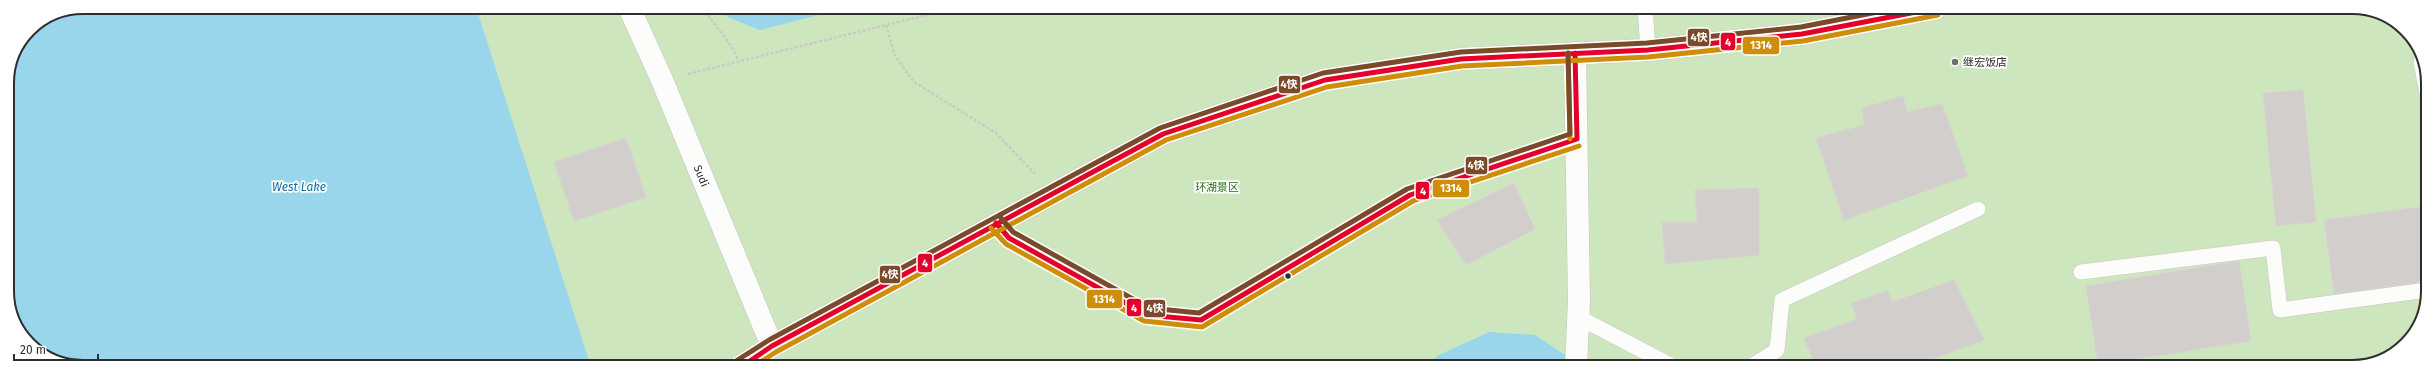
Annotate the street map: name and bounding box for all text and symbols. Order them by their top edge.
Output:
line badge: 4快 [1687,28,1710,47]
text: 4快 [1690,31,1708,44]
line badge: 4 [1720,32,1736,51]
text: 4 [1725,36,1731,49]
line badge: 1314 [1742,36,1780,55]
text: 1314 [1750,39,1772,52]
place label: 继宏饭店 [1963,56,2007,69]
marker: 继宏饭店 [1950,57,1960,67]
line badge: 4快 [1278,75,1301,94]
text: 4快 [1280,78,1298,91]
line badge: 4快 [1465,156,1488,175]
text: 4快 [1467,159,1485,172]
street label: Sudi [691,163,711,189]
line badge: 1314 [1432,179,1470,198]
water label: West Lake [272,180,326,194]
park label: 环湖景区 [1195,181,1239,194]
line badge: 4 [1415,181,1430,200]
text: 1314 [1440,182,1462,195]
text: 4 [1420,185,1426,198]
line badge: 4 [917,253,933,273]
text: 4 [922,257,928,270]
line badge: 4快 [879,265,901,284]
text: 4快 [881,268,899,281]
unlabelled marker [1283,271,1293,281]
line badge: 1314 [1086,289,1123,309]
text: 1314 [1093,293,1115,306]
line badge: 4 [1126,298,1142,317]
line badge: 4快 [1143,299,1166,318]
text: 4 [1131,302,1137,315]
text: 4快 [1146,302,1164,315]
scale bar [14,336,98,362]
text: 20 m [20,343,46,357]

